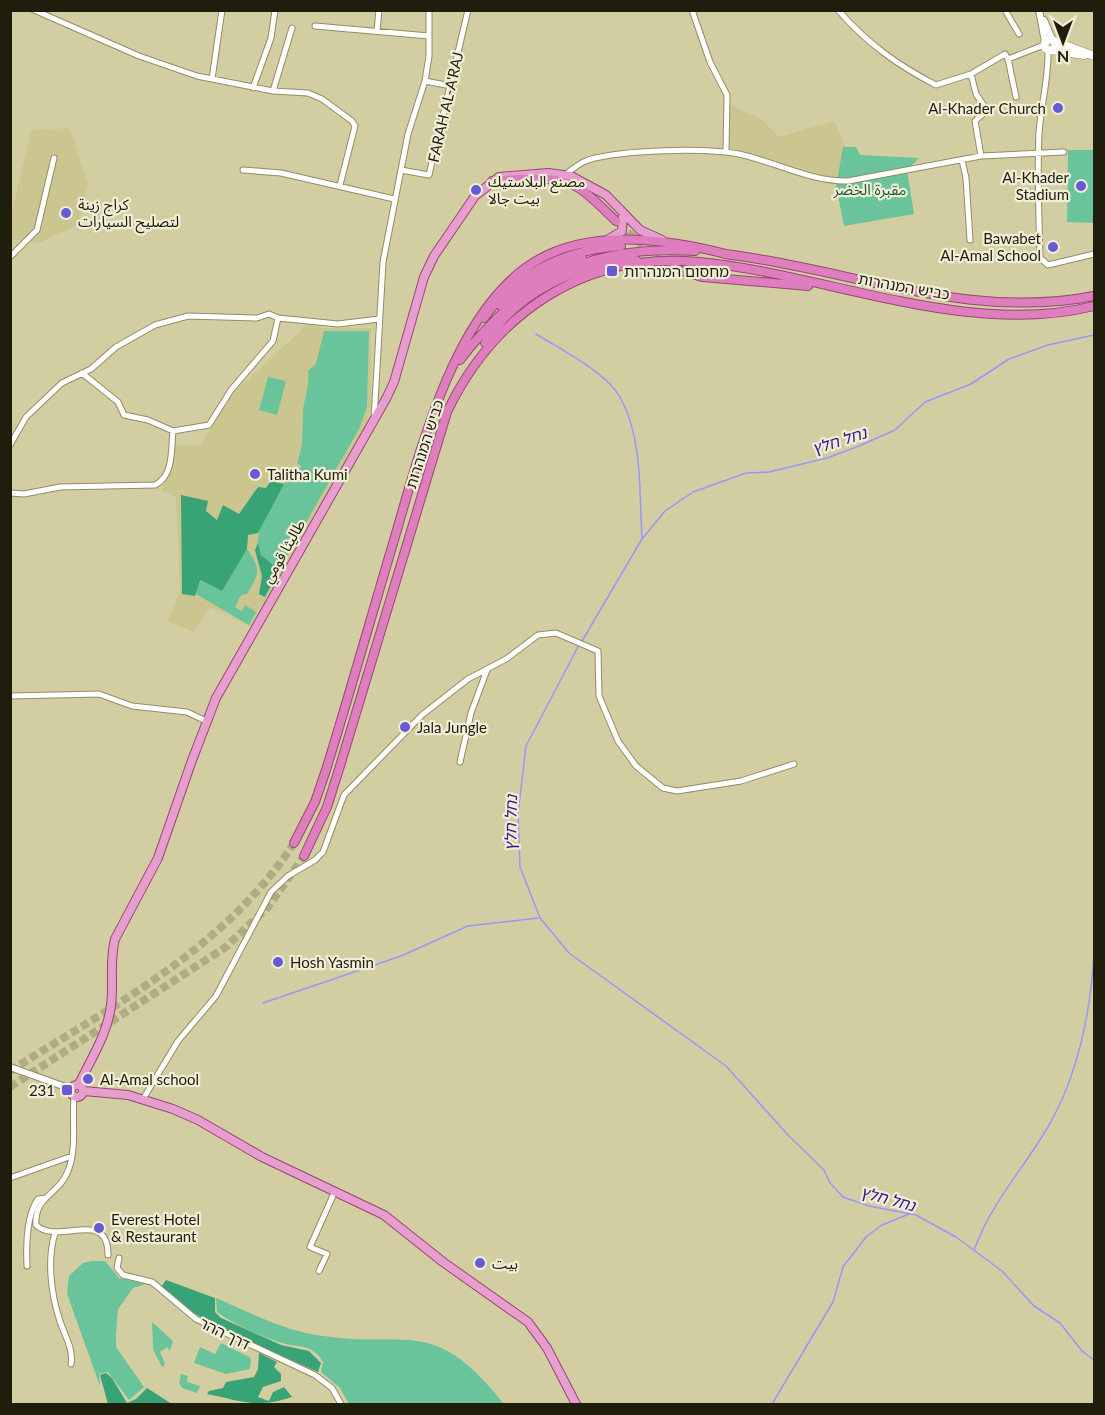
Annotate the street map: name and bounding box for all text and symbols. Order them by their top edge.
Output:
north arrow [1033,12,1093,72]
text: N [1057,48,1069,67]
street label: FARAH AL-A'RAJ [424,50,466,164]
place label: Al-Khader Church [928,99,1046,117]
marker: Al-Khader Church [1051,101,1065,115]
place label: Al-Khader Stadium [1002,168,1070,203]
place label: مصنع البلاستيك بيت جالا [488,172,585,207]
marker: Al-Khader Stadium [1074,179,1088,193]
park label: مقبرة الخضر [833,180,906,199]
marker: مصنع البلاستيك بيت جالا [469,183,483,197]
place label: كراج زينة لتصليح السيارات [78,195,179,234]
marker: كراج زينة لتصليح السيارات [59,206,73,220]
place label: Bawabet Al-Amal School [940,229,1042,264]
marker: Bawabet Al-Amal School [1046,240,1060,254]
place label: מחסום המנהרות [624,262,729,280]
marker: מחסום המנהרות [605,264,619,278]
street label: כביש המנהרות [857,269,951,303]
street label: כביש המנהרות [401,397,447,491]
water label: נחל חלץ [809,422,870,459]
place label: Talitha Kumi [267,465,348,483]
marker: Talitha Kumi [248,467,262,481]
street label: طاليثا قومي [258,516,311,588]
place label: Jala Jungle [417,718,487,736]
marker: Jala Jungle [398,720,412,734]
water label: נחל חלץ [500,794,521,851]
place label: Hosh Yasmin [290,953,374,971]
marker: Hosh Yasmin [271,955,285,969]
place label: Al-Amal school [100,1070,199,1088]
marker: Al-Amal school [81,1072,95,1086]
place label: 231 [29,1081,55,1099]
marker: 231 [60,1083,74,1097]
water label: נחל חלץ [858,1182,918,1216]
place label: Everest Hotel & Restaurant [111,1210,200,1245]
marker: Everest Hotel & Restaurant [92,1221,106,1235]
place label: بيت [492,1254,518,1272]
marker: بيت [473,1256,487,1270]
street label: דרך ההר [197,1313,253,1353]

